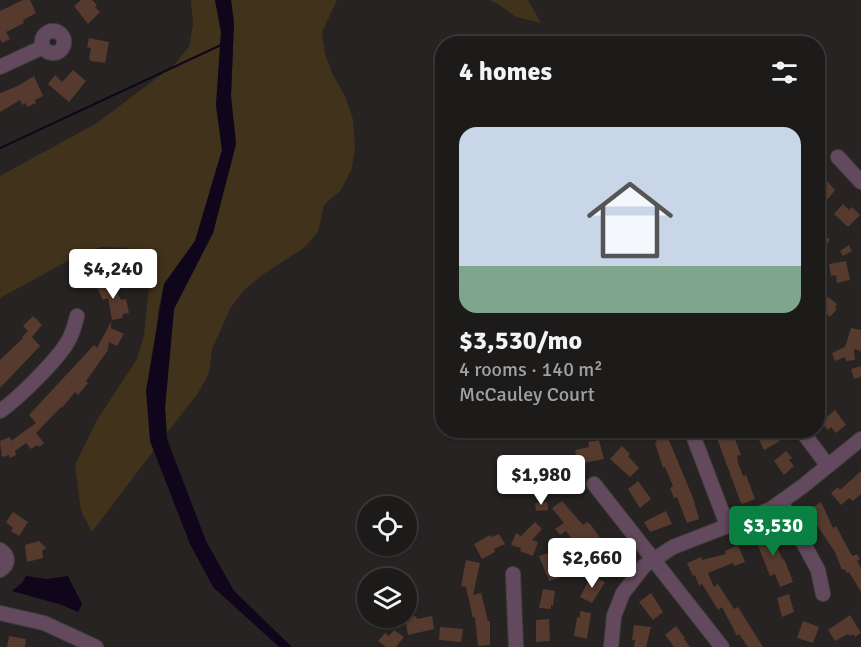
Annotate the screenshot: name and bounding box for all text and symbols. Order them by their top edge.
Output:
text: 4 homes [459,56,552,88]
icon: filters [768,56,801,89]
icon: home [576,166,684,274]
pin: $4,240 [64,249,162,300]
text: $4,240 [83,256,143,281]
text: $3,530/mo [459,325,582,357]
text: 4 rooms · 140 m² [459,357,603,382]
text: McCauley Court [459,382,595,407]
pin: $1,980 [492,455,590,506]
text: $1,980 [511,462,571,487]
map controls [357,496,417,628]
button: locate [357,496,417,556]
pin: $3,530 [724,506,822,557]
text: $3,530 [743,513,803,538]
pin: $2,660 [543,538,641,589]
text: $2,660 [562,545,622,570]
button: layers [357,568,417,628]

